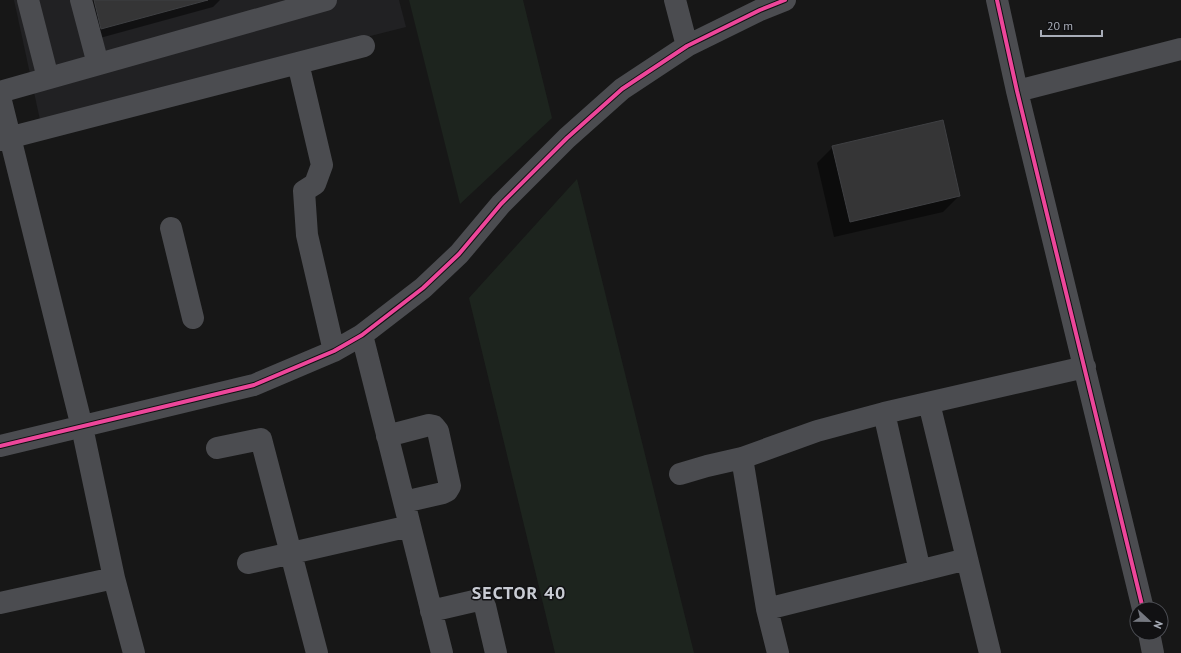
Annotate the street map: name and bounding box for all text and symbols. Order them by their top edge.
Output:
scale bar [1041,12,1102,38]
text: 20 m [1047,18,1073,33]
district label: SECTOR 40 [472,581,566,604]
north arrow [1129,601,1169,641]
text: N [1150,619,1166,631]

